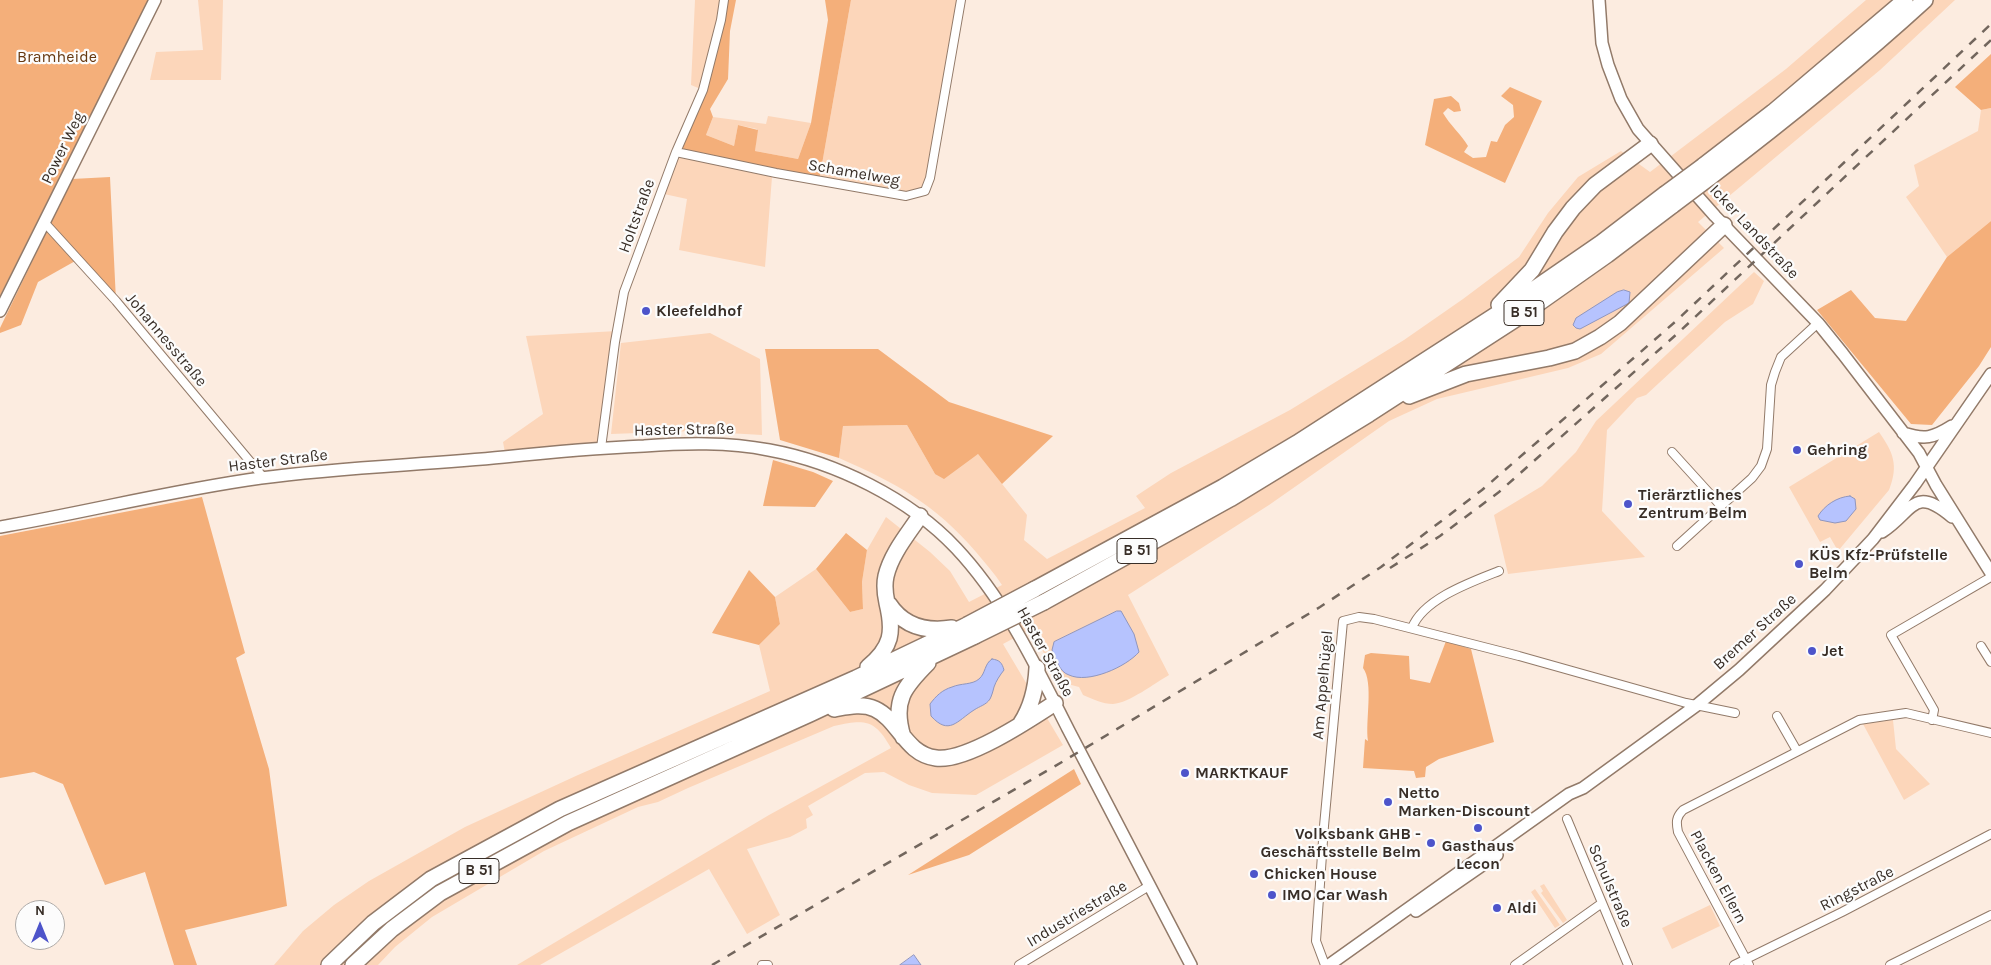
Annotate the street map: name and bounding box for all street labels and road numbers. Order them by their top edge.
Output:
street label: Power Weg [37,109,89,187]
street label: Schamelweg [807,155,901,191]
street label: Holtstraße [615,177,659,255]
street label: Icker Landstraße [1705,181,1803,283]
street label: Johannesstraße [121,289,211,391]
road number: B 51 [1504,300,1544,326]
street label: Haster Straße [634,420,734,440]
street label: Haster Straße [227,445,329,477]
road number: B 51 [1117,538,1157,564]
street label: Bremer Straße [1710,590,1800,674]
street label: Haster Straße [1012,604,1078,700]
street label: Am Appelhügel [1309,630,1337,740]
street label: Placken Ellern [1685,827,1751,927]
street label: Schulstraße [1584,841,1636,931]
road number: B 51 [459,858,499,884]
street label: Ringstraße [1817,862,1897,916]
street label: Industriestraße [1023,877,1131,951]

